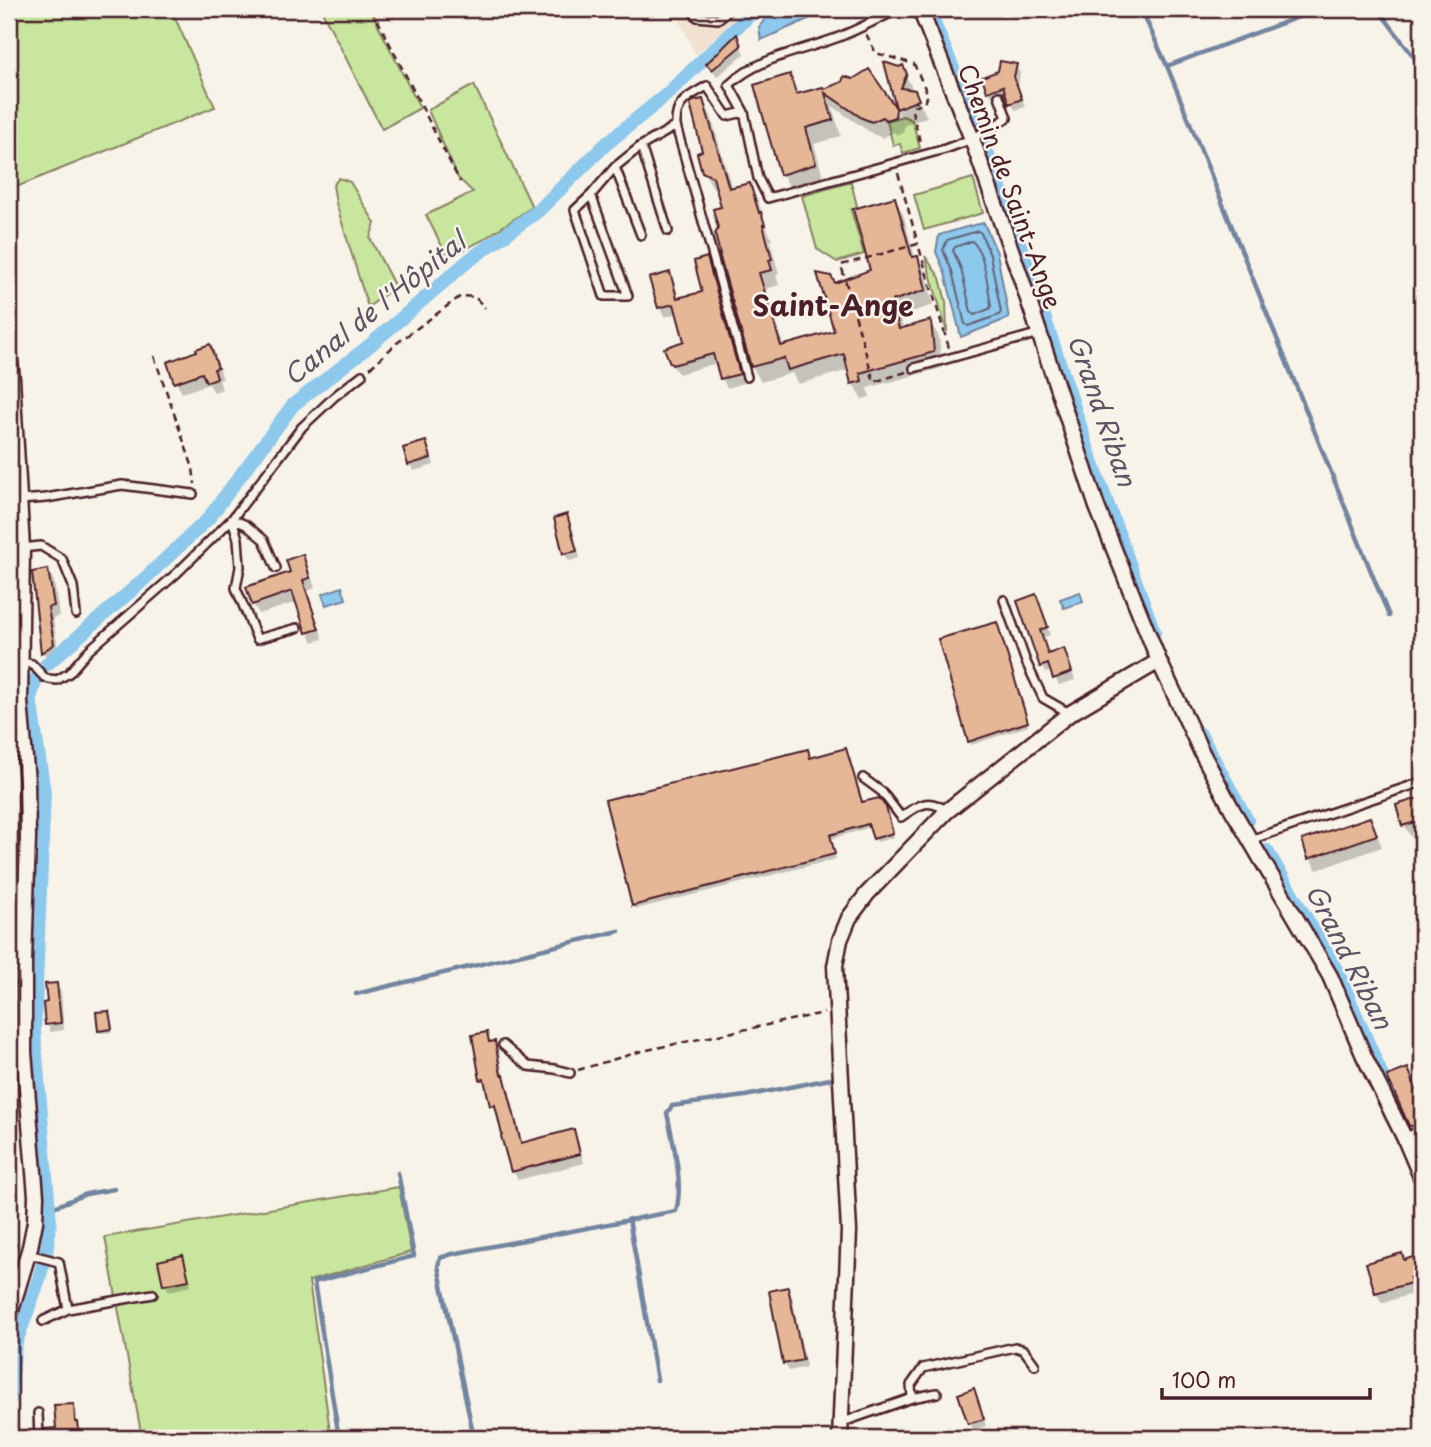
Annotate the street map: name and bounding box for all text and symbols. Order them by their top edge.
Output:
street label: Chemin de Saint-Ange [950,59,1072,313]
water label: Canal de l'Hôpital [274,220,477,394]
district label: Saint-Ange [752,283,914,326]
water label: Grand Riban [1059,329,1148,493]
water label: Grand Riban [1297,877,1404,1037]
scale bar [1162,1356,1370,1400]
text: 100 m [1172,1363,1236,1395]

